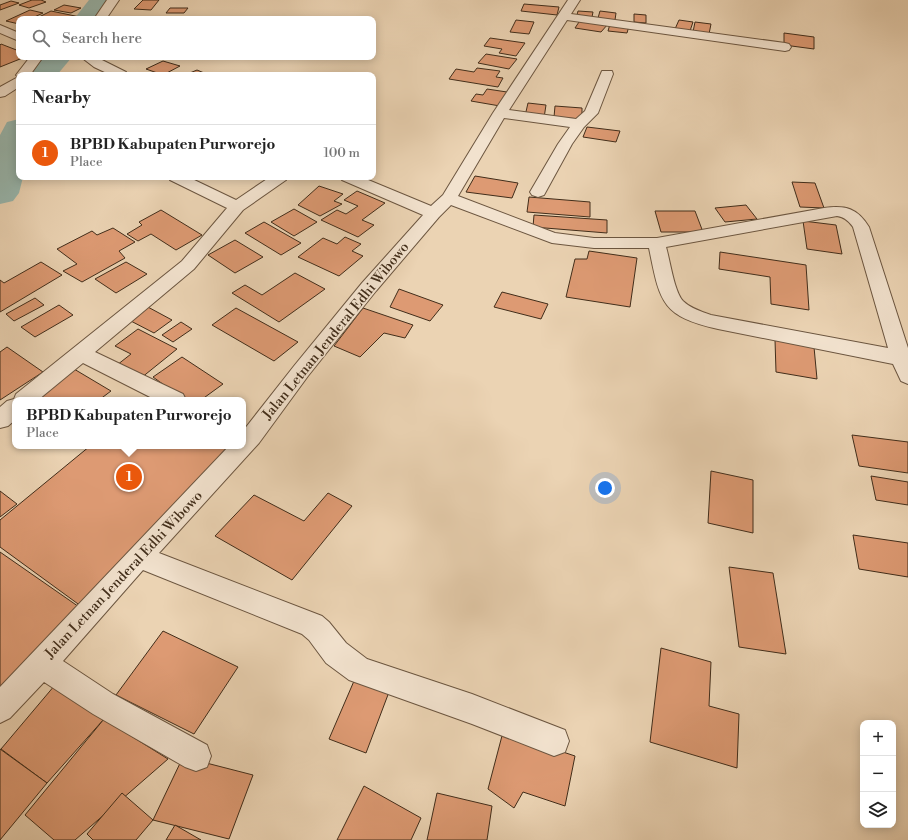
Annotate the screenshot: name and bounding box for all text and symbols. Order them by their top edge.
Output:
search box [16,16,376,60]
icon: search [30,27,52,49]
text: Search here [62,29,142,48]
text: Nearby [32,87,91,109]
text: BPBD Kabupaten Purworejo [70,135,275,154]
text: 1 [42,145,48,161]
text: 100 m [324,145,360,161]
text: Place [70,154,102,170]
street label: Jalan Letnan Jenderal Edhi Wibowo [258,238,413,424]
popup [12,397,246,449]
text: BPBD Kabupaten Purworejo [26,406,232,425]
text: Place [26,425,59,441]
pin: 1 [116,462,142,492]
your location [595,478,615,498]
street label: Jalan Letnan Jenderal Edhi Wibowo [41,487,207,664]
map controls [860,720,896,828]
button: + [860,720,896,756]
button: − [860,756,896,792]
button: layers [860,792,896,828]

